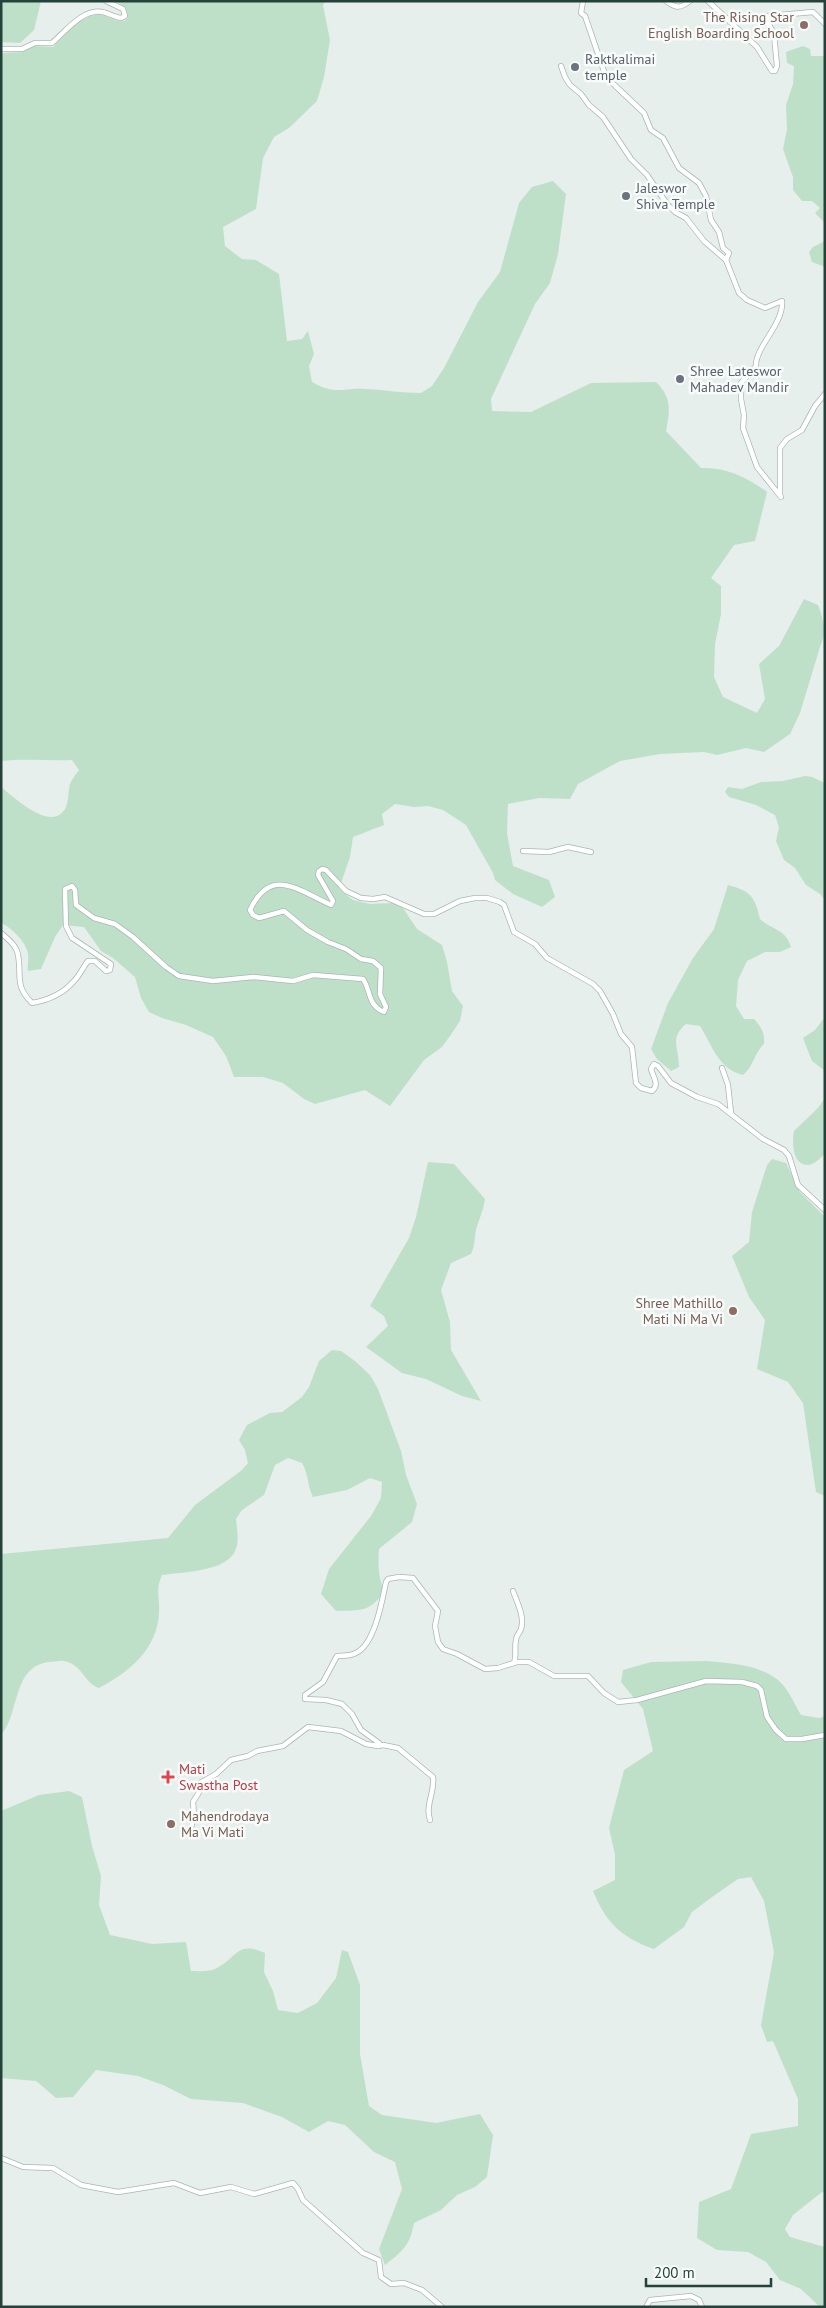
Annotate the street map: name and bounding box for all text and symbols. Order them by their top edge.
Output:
place label: The Rising Star English Boarding School [648,8,794,42]
marker: The Rising Star English Boarding School [798,19,810,31]
place label: Raktkalimai temple [585,50,655,84]
marker: Raktkalimai temple [569,61,581,73]
place label: Jaleswor Shiva Temple [635,179,715,213]
marker: Jaleswor Shiva Temple [620,190,632,202]
place label: Shree Lateswor Mahadev Mandir [690,362,789,396]
marker: Shree Lateswor Mahadev Mandir [674,373,686,385]
place label: Shree Mathillo Mati Ni Ma Vi [635,1294,723,1328]
marker: Shree Mathillo Mati Ni Ma Vi [727,1305,739,1317]
place label: Mati Swastha Post [179,1760,258,1794]
marker: Mati Swastha Post [161,1770,175,1784]
place label: Mahendrodaya Ma Vi Mati [181,1807,269,1841]
marker: Mahendrodaya Ma Vi Mati [165,1818,177,1830]
scale bar [646,2256,771,2288]
text: 200 m [654,2263,695,2282]

